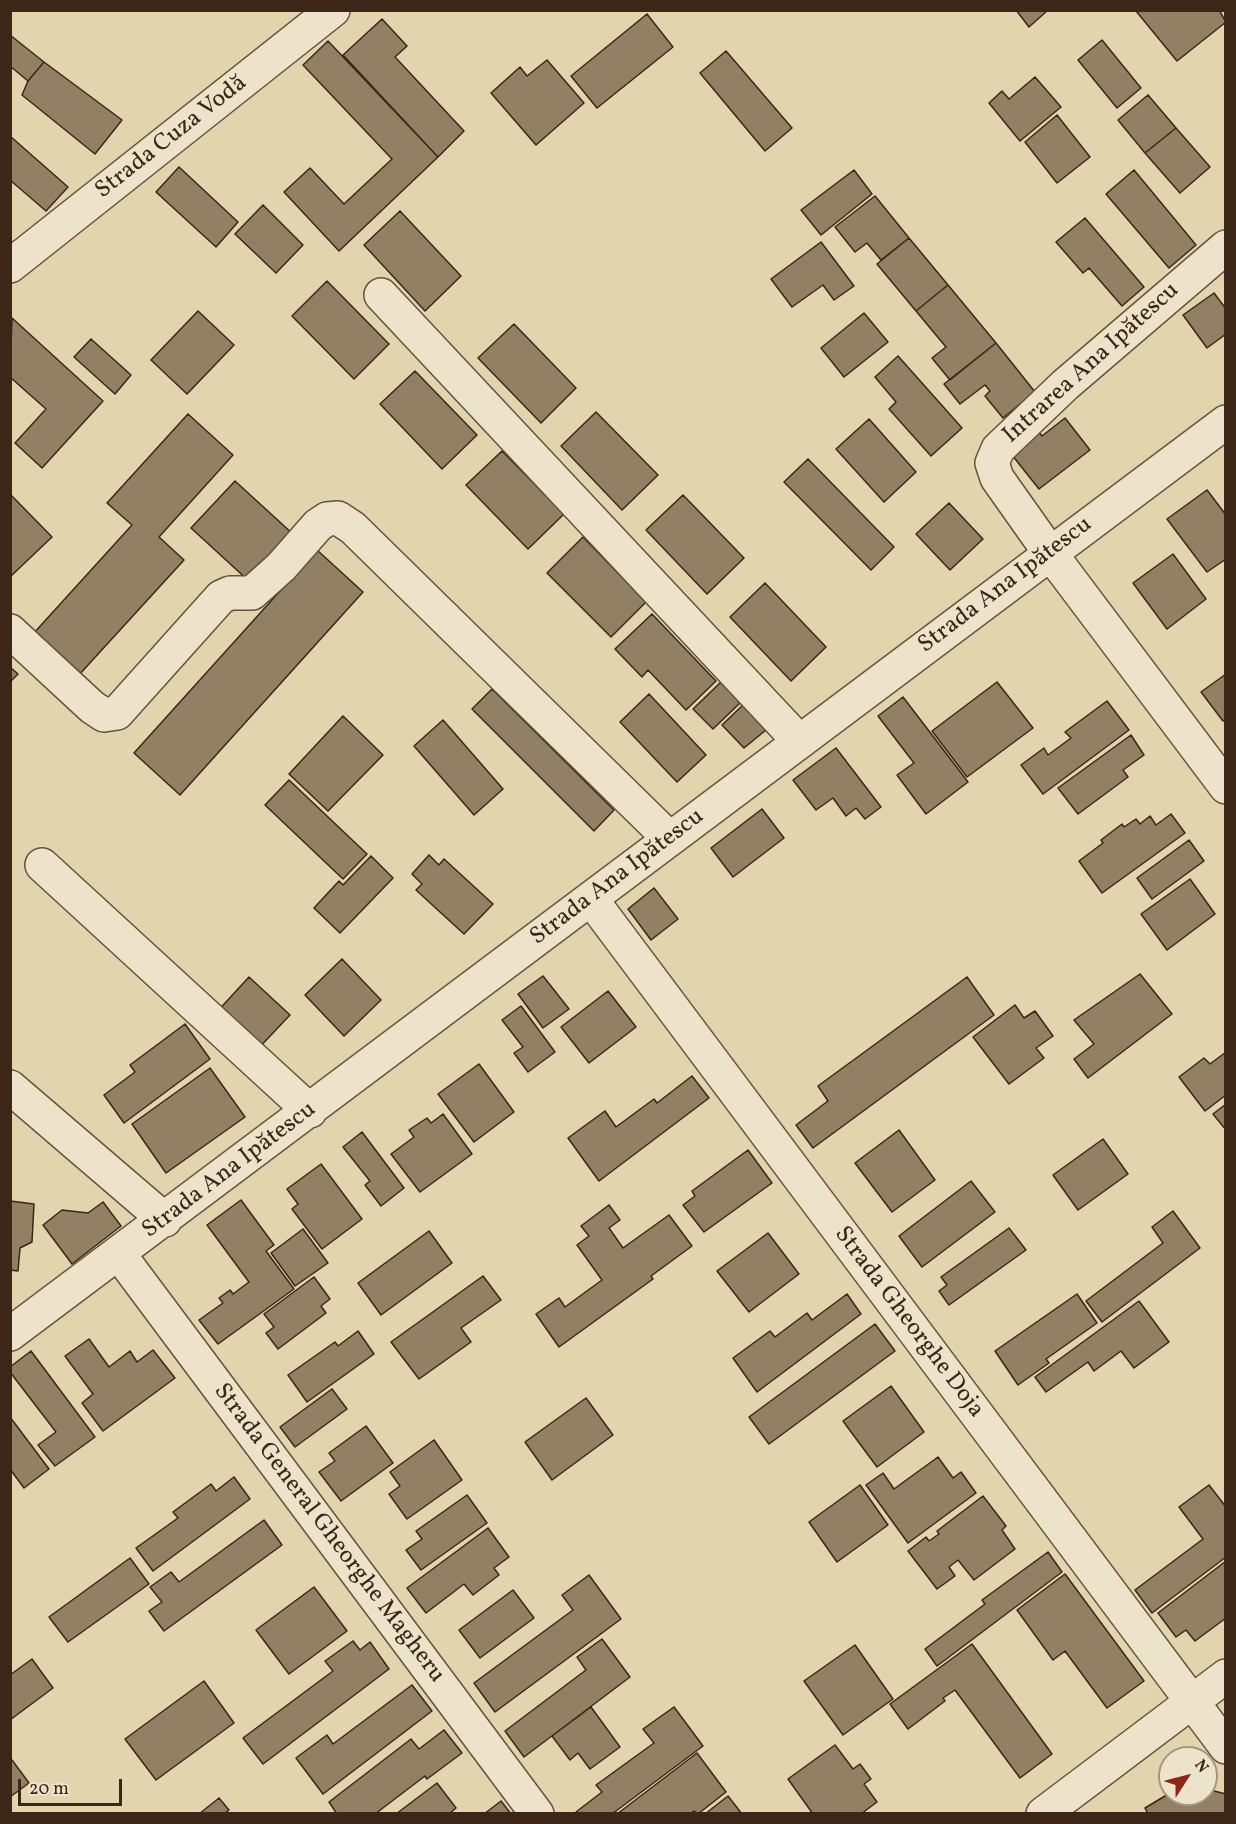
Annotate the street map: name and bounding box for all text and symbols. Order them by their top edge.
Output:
street label: Strada Cuza Vodă [90,70,254,206]
street label: Intrarea Ana Ipătescu [998,277,1186,451]
street label: Strada Ana Ipătescu [914,511,1098,661]
street label: Strada Ana Ipătescu [526,803,710,953]
street label: Strada Ana Ipătescu [138,1096,322,1246]
street label: Strada Gheorghe Doja [827,1222,989,1424]
street label: Strada General Gheorghe Magheru [206,1379,450,1689]
north arrow [1158,1746,1218,1806]
text: N [1189,1755,1213,1778]
scale bar [21,1767,124,1805]
text: 20 m [29,1777,69,1802]

